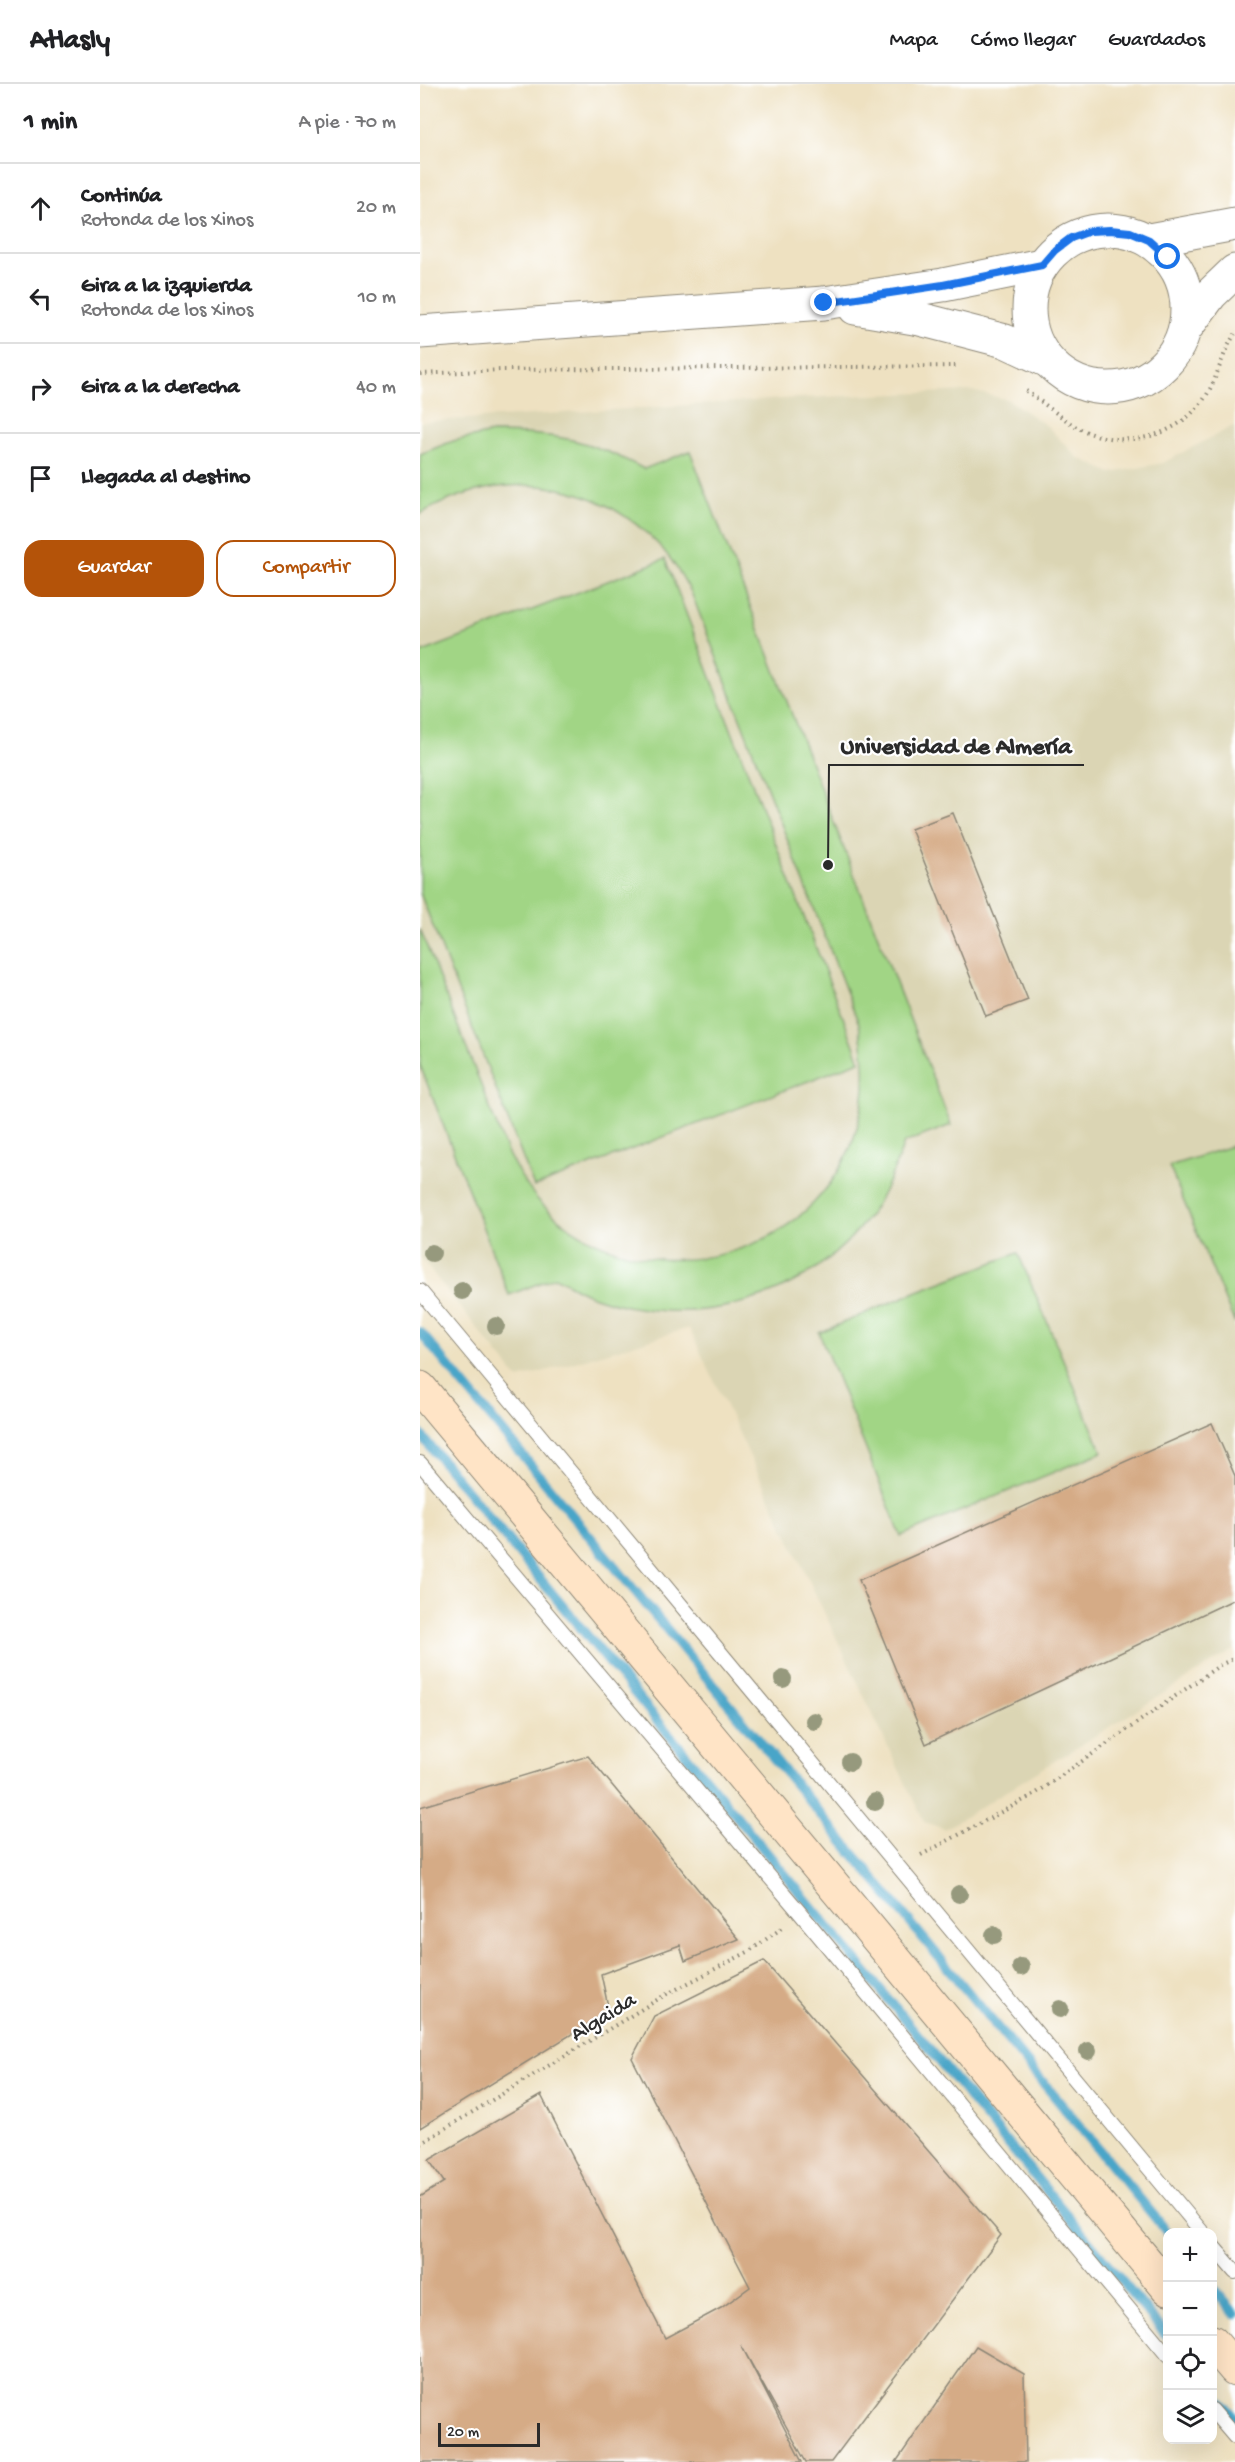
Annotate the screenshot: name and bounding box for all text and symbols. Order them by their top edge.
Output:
text: Atlasly [30,25,110,58]
text: Mapa [889,29,938,54]
text: Cómo llegar [971,29,1075,54]
text: Guardados [1108,29,1205,54]
text: 1 min [24,108,77,139]
text: A pie · 70 m [299,112,396,135]
text: Continúa [81,184,162,210]
icon: ahead [24,192,57,225]
text: 20 m [356,197,396,220]
text: Rotonda de los Xinos [81,210,253,233]
route start [1154,243,1180,269]
text: Gira a la izquierda [81,274,252,300]
icon: left [24,282,57,315]
text: 10 m [358,287,396,310]
route end [810,289,836,315]
text: Rotonda de los Xinos [81,300,253,323]
icon: right [24,372,57,405]
text: Gira a la derecha [81,375,239,401]
text: 40 m [356,377,396,400]
icon: arrive [24,462,57,495]
text: Llegada al destino [81,465,251,491]
button: Guardar [24,540,204,597]
button: Compartir [216,540,396,597]
callout: Universidad de Almería [829,723,1084,765]
text: Universidad de Almería [840,734,1073,763]
street label: Algaida [567,1988,642,2049]
map controls [1163,2228,1217,2444]
button: + [1163,2228,1217,2282]
button: − [1163,2282,1217,2336]
button: locate [1163,2336,1217,2390]
button: layers [1163,2390,1217,2444]
scale bar [438,2420,540,2448]
text: 20 m [447,2424,479,2443]

